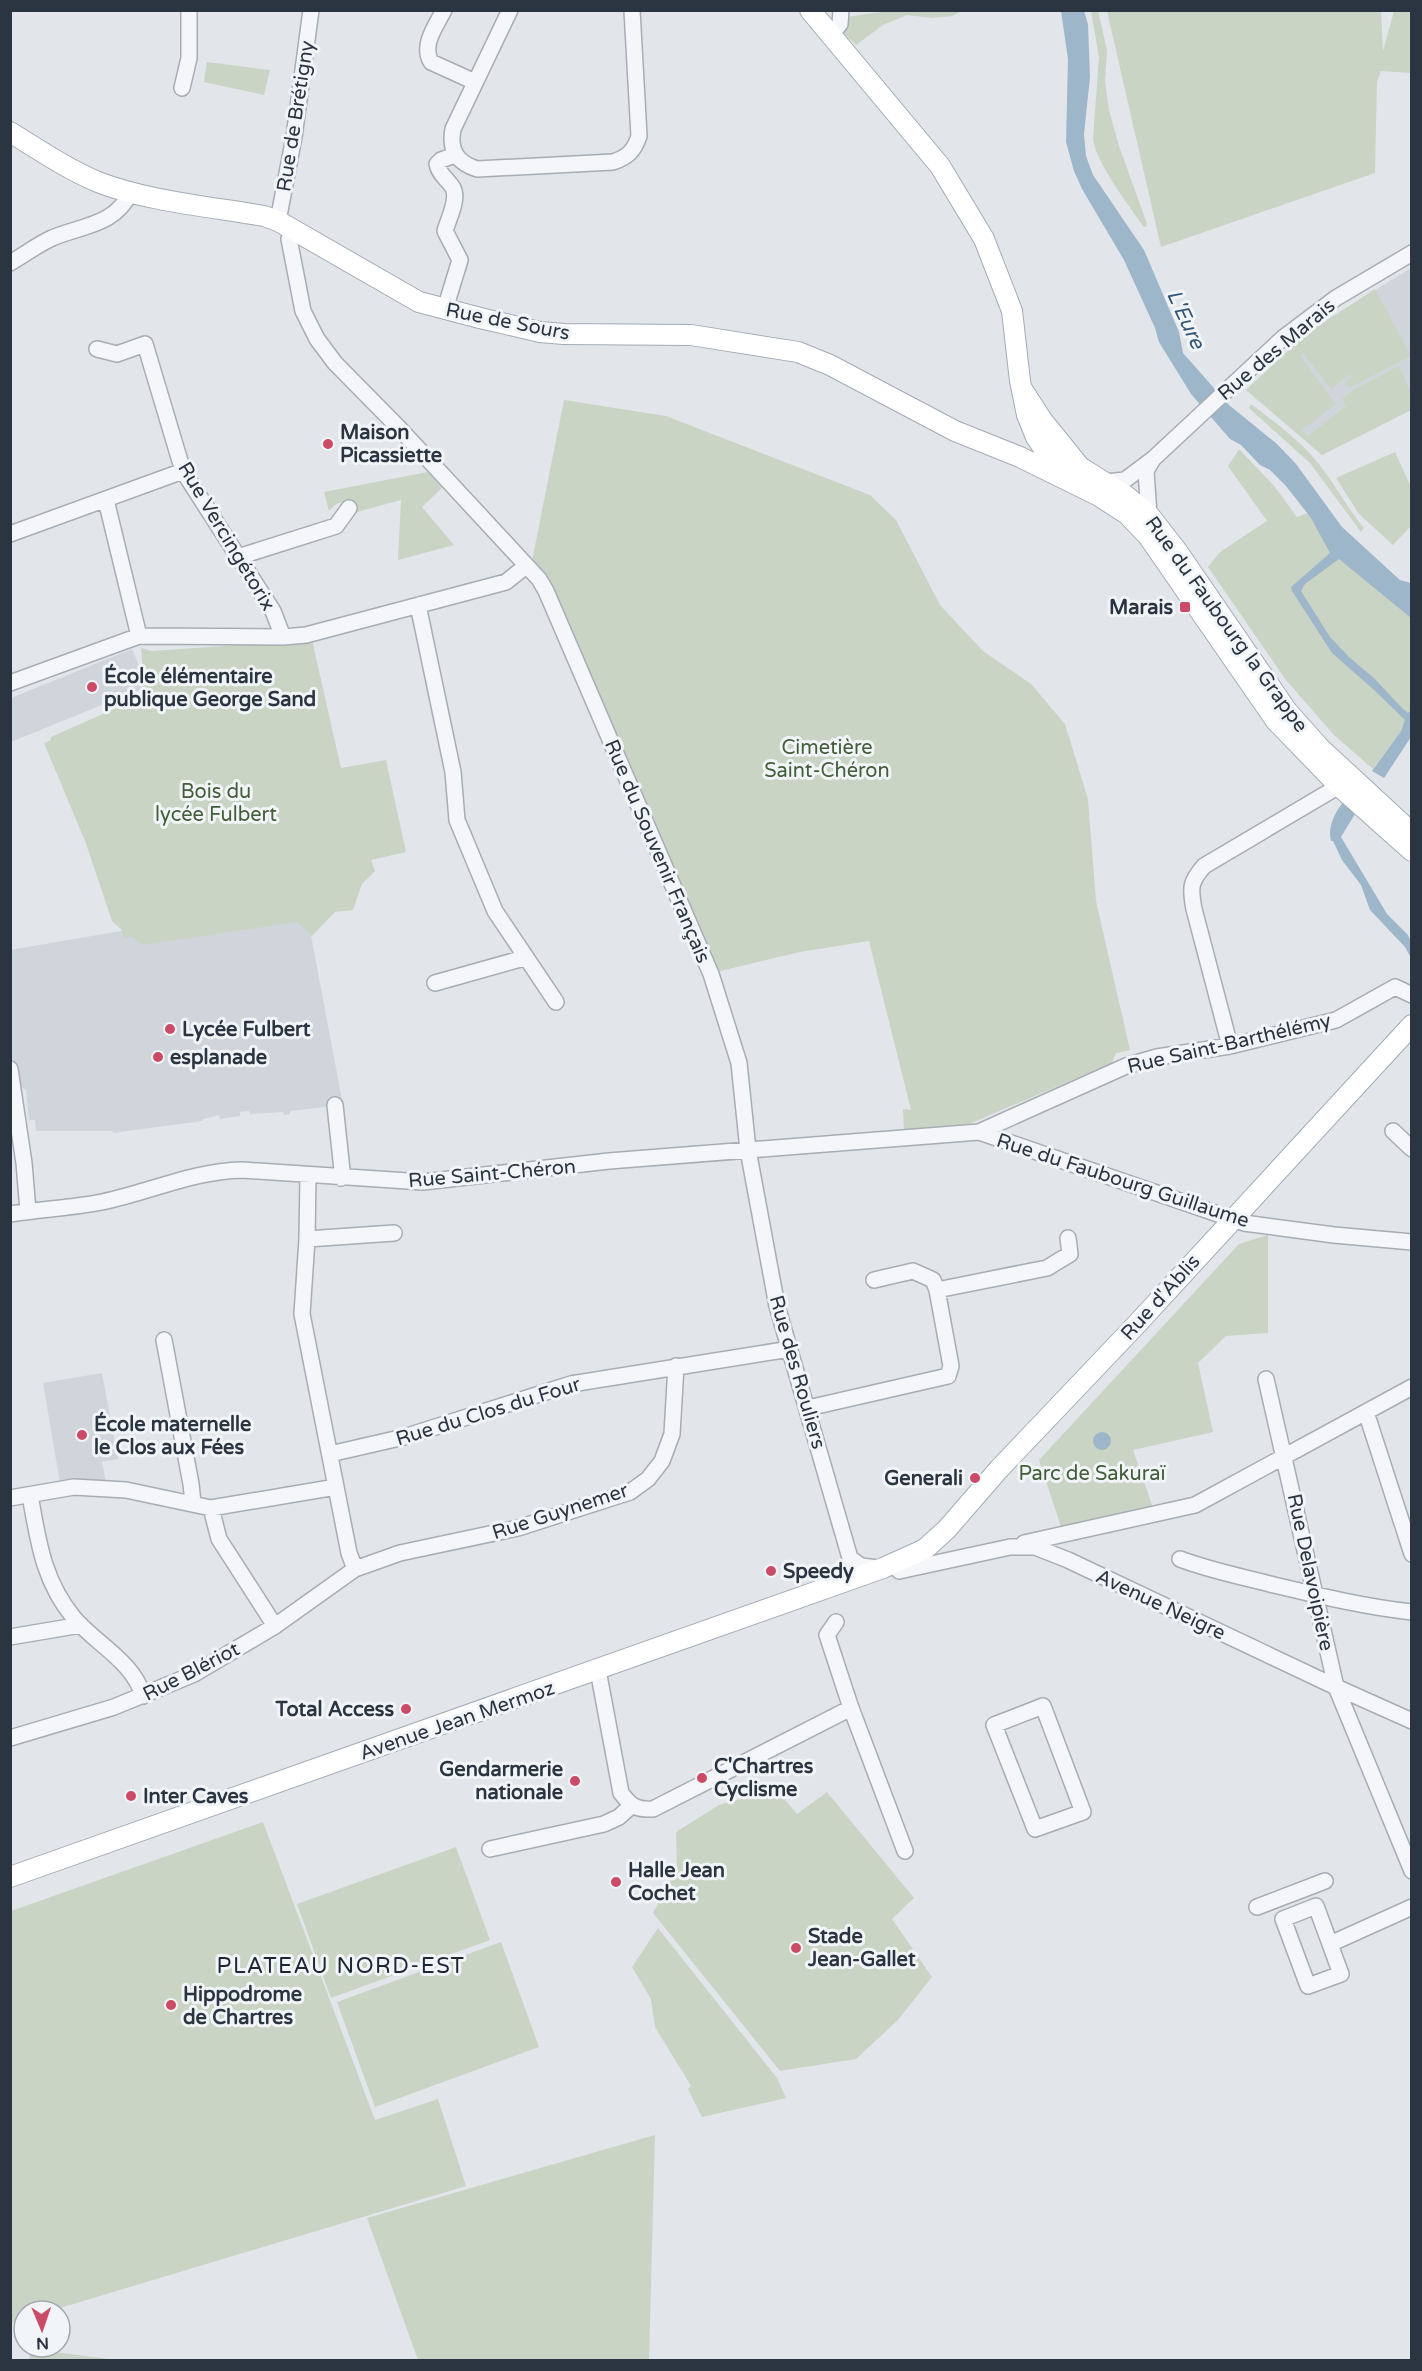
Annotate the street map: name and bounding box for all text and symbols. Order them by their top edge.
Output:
street label: Rue de Brétigny [272,39,320,193]
water label: L'Eure [1161,286,1211,354]
street label: Rue des Marais [1213,294,1340,406]
street label: Rue de Sours [444,298,572,346]
place label: Maison Picassiette [340,421,442,468]
marker: Maison Picassiette [321,437,335,451]
street label: Rue Vercingétorix [172,458,280,615]
street label: Rue du Faubourg la Grappe [1140,512,1313,737]
place label: Marais [1109,596,1173,620]
marker: Marais [1178,600,1192,614]
place label: École élémentaire publique George Sand [104,663,316,712]
marker: École élémentaire publique George Sand [85,680,99,694]
street label: Rue du Souvenir Français [599,736,715,967]
park label: Cimetière Saint-Chéron [764,736,890,783]
park label: Bois du lycée Fulbert [155,780,277,827]
street label: Rue Saint-Barthélémy [1125,1009,1334,1079]
place label: Lycée Fulbert [182,1018,311,1042]
marker: Lycée Fulbert [163,1022,177,1036]
place label: esplanade [170,1046,267,1070]
marker: esplanade [151,1050,165,1064]
street label: Rue du Faubourg Guillaume [993,1129,1252,1233]
street label: Rue Saint-Chéron [407,1155,577,1193]
street label: Rue d'Ablis [1116,1250,1205,1345]
street label: Rue des Rouliers [764,1293,830,1452]
street label: Rue du Clos du Four [393,1372,584,1452]
place label: École maternelle le Clos aux Fées [94,1411,251,1460]
marker: École maternelle le Clos aux Fées [75,1428,89,1442]
park label: Parc de Sakuraï [1018,1462,1167,1486]
place label: Generali [884,1467,963,1491]
marker: Generali [968,1471,982,1485]
street label: Rue Guynemer [489,1479,632,1545]
street label: Rue Delavoipière [1282,1491,1338,1653]
place label: Speedy [783,1560,854,1584]
marker: Speedy [764,1564,778,1578]
street label: Avenue Neigre [1092,1564,1229,1645]
street label: Rue Blériot [139,1637,244,1706]
street label: Avenue Jean Mermoz [357,1676,558,1766]
place label: Total Access [275,1698,394,1722]
marker: Total Access [399,1702,413,1716]
place label: C'Chartres Cyclisme [714,1755,814,1802]
place label: Gendarmerie nationale [439,1758,563,1805]
marker: C'Chartres Cyclisme [695,1771,709,1785]
marker: Gendarmerie nationale [568,1774,582,1788]
place label: Inter Caves [143,1785,249,1809]
marker: Inter Caves [124,1789,138,1803]
place label: Halle Jean Cochet [628,1859,725,1906]
marker: Halle Jean Cochet [609,1875,623,1889]
place label: Stade Jean-Gallet [807,1925,916,1972]
marker: Stade Jean-Gallet [789,1941,803,1955]
district label: PLATEAU NORD-EST [217,1953,465,1979]
place label: Hippodrome de Chartres [183,1983,302,2030]
marker: Hippodrome de Chartres [164,1998,178,2012]
north arrow [12,2299,72,2359]
text: N [36,2333,49,2353]

